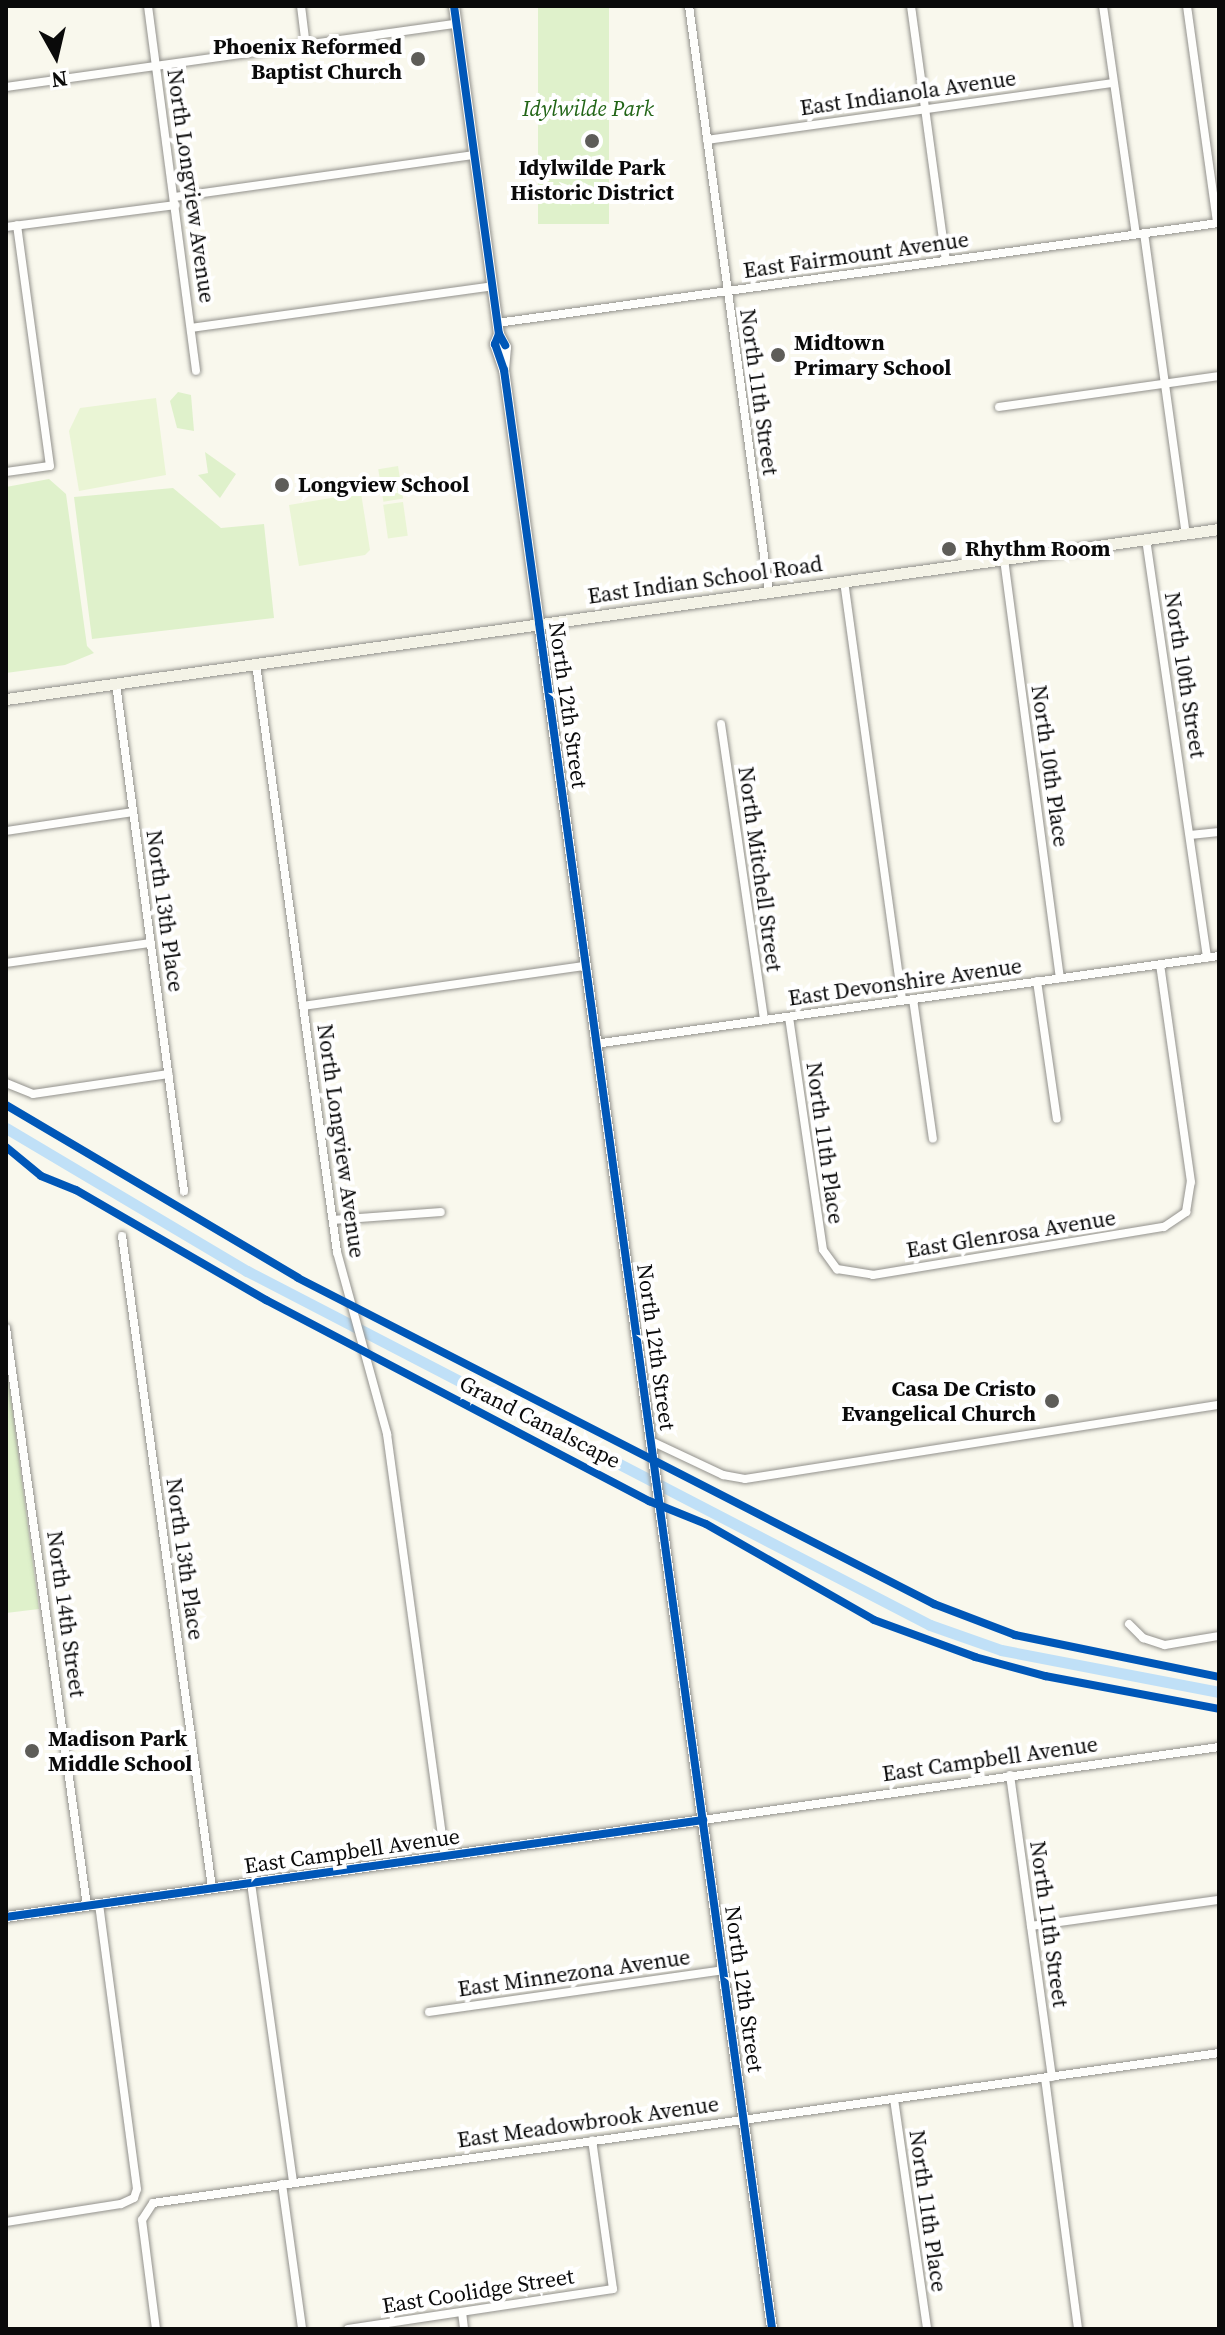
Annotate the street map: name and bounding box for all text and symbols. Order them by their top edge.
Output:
north arrow [16,16,96,96]
place label: Phoenix Reformed Baptist Church [213,33,402,84]
marker: Phoenix Reformed Baptist Church [409,50,427,68]
text: N [49,64,69,96]
street label: East Indianola Avenue [798,65,1018,121]
street label: North Longview Avenue [162,67,220,305]
park label: Idylwilde Park [522,96,654,122]
marker: Idylwilde Park Historic District [583,132,601,150]
place label: Idylwilde Park Historic District [510,154,674,206]
street label: East Fairmount Avenue [742,226,970,284]
street label: North 11th Street [734,307,784,477]
place label: Midtown Primary School [794,329,951,380]
marker: Midtown Primary School [769,346,787,364]
place label: Longview School [298,472,469,498]
marker: Longview School [273,476,291,494]
place label: Rhythm Room [965,536,1110,562]
marker: Rhythm Room [940,540,958,558]
street label: East Indian School Road [586,550,824,610]
street label: North 10th Street [1159,590,1211,760]
street label: North 12th Street [543,620,593,790]
street label: North 10th Place [1026,683,1074,849]
street label: North Mitchell Street [733,765,787,973]
street label: North 13th Place [141,828,189,994]
street label: East Devonshire Avenue [786,953,1024,1011]
street label: North Longview Avenue [312,1022,370,1260]
street label: North 11th Place [801,1060,849,1226]
street label: East Glenrosa Avenue [904,1204,1118,1264]
street label: North 12th Street [631,1262,681,1432]
street label: Grand Canalscape [455,1370,625,1474]
place label: Casa De Cristo Evangelical Church [841,1375,1036,1426]
marker: Casa De Cristo Evangelical Church [1043,1392,1061,1410]
street label: North 13th Place [161,1476,209,1642]
street label: North 14th Street [41,1529,91,1699]
place label: Madison Park Middle School [48,1725,192,1776]
street label: East Campbell Avenue [880,1731,1100,1787]
marker: Madison Park Middle School [23,1742,41,1760]
street label: East Campbell Avenue [242,1823,462,1879]
street label: North 11th Street [1024,1839,1074,2009]
street label: North 12th Street [719,1904,769,2074]
street label: East Minnezona Avenue [456,1944,692,2002]
street label: East Meadowbrook Avenue [455,2091,721,2153]
street label: North 11th Place [904,2128,952,2294]
street label: East Coolidge Street [380,2263,576,2319]

